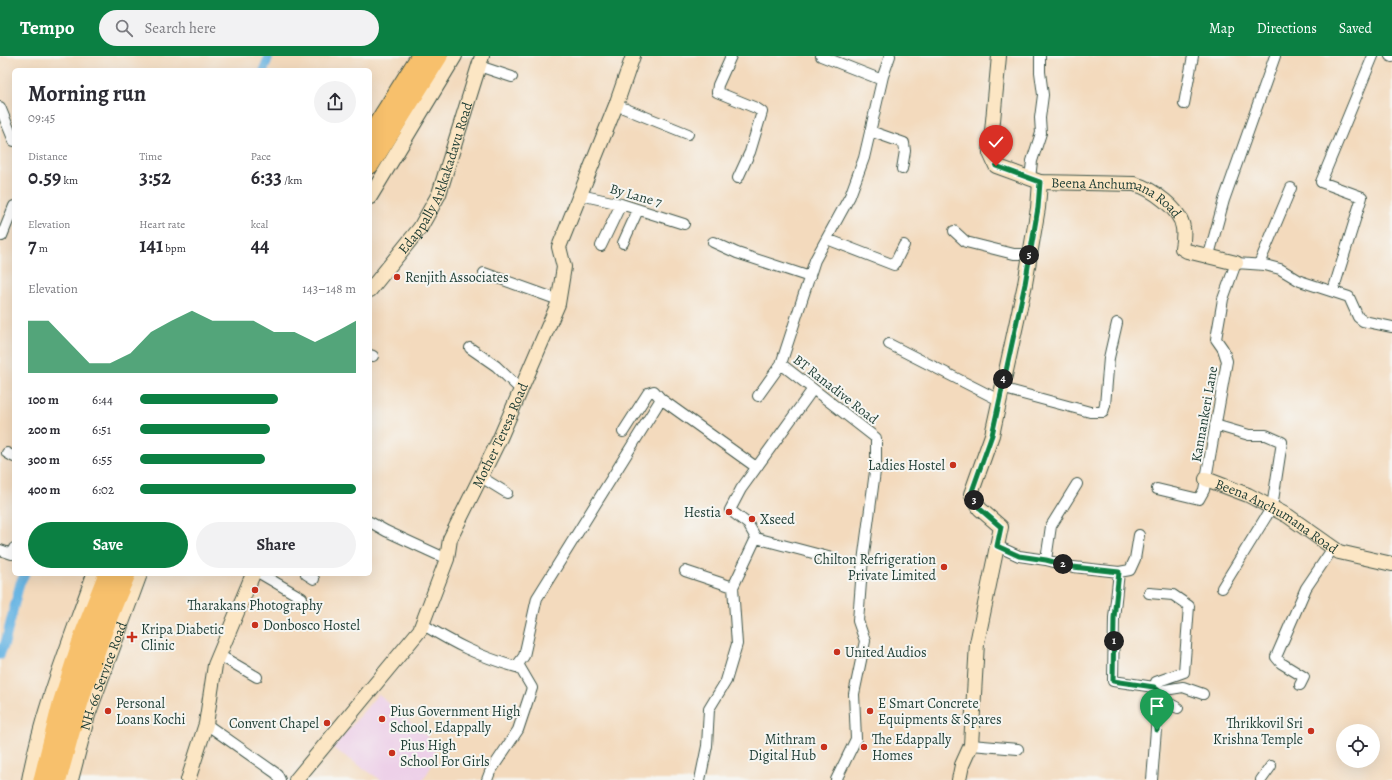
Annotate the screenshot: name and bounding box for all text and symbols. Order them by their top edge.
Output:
search box [99,10,379,46]
text: Tempo [20,15,75,41]
icon: search [113,17,135,39]
text: Search here [145,18,216,38]
text: Map [1209,19,1235,38]
text: Directions [1257,19,1317,38]
text: Saved [1339,19,1372,38]
text: Morning run [28,79,146,109]
button: share [314,81,356,123]
street label: Edappally Arkkakadavu Road [394,99,477,258]
text: 09:45 [28,109,55,126]
pin [979,125,1013,166]
icon: check [985,131,1007,153]
text: Distance [28,149,67,164]
text: Time [139,149,162,164]
text: Pace [251,149,271,164]
text: 0.59 [28,164,61,191]
text: 3:52 [139,164,171,191]
text: 6:33 [251,164,282,191]
text: km [61,173,78,188]
text: /km [282,173,302,188]
street label: Beena Anchumana Road [1051,173,1186,222]
street label: By Lane 7 [608,179,664,212]
text: Elevation [28,217,70,232]
text: Heart rate [139,217,185,232]
text: kcal [251,217,268,232]
text: 7 [28,232,37,259]
text: 141 [139,232,163,259]
text: 44 [251,232,269,259]
text: m [37,241,48,256]
text: bpm [163,241,186,256]
pin: 5 [1019,245,1039,265]
text: 5 [1027,247,1031,262]
place label: Renjith Associates [405,268,509,287]
marker: Renjith Associates [392,272,402,282]
text: Elevation [28,280,78,297]
text: 143–148 m [302,280,356,297]
street label: BT Ranadive Road [789,350,883,429]
street label: Kannankeri Lane [1187,365,1222,464]
pin: 4 [993,369,1013,389]
text: 4 [1000,371,1006,386]
street label: Mother Teresa Road [468,379,533,491]
text: 100 m [28,391,59,408]
text: 6:44 [92,391,113,408]
text: 200 m [28,421,61,438]
text: 6:51 [92,421,111,438]
text: 300 m [28,451,60,468]
text: 6:55 [92,451,112,468]
place label: Ladies Hostel [868,456,946,475]
marker: Ladies Hostel [948,460,958,470]
street label: Beena Anchumana Road [1212,474,1342,559]
text: 400 m [28,481,60,498]
text: 6:02 [92,481,114,498]
pin: 3 [964,490,984,510]
text: 3 [972,492,976,507]
place label: Hestia [684,503,721,522]
marker: Hestia [724,507,734,517]
place label: Xseed [760,510,795,529]
marker: Xseed [747,514,757,524]
button: Save [28,522,188,568]
button: Share [196,522,356,568]
place label: Chilton Refrigeration Private Limited [814,550,936,585]
pin: 2 [1053,554,1073,574]
text: 2 [1060,556,1066,571]
marker: Chilton Refrigeration Private Limited [939,562,949,572]
marker: Tharakans Photography [250,585,260,595]
place label: Tharakans Photography [188,596,323,615]
place label: Donbosco Hostel [263,616,360,635]
street label: NH-66 Service Road [75,619,132,732]
place label: Kripa Diabetic Clinic [141,620,224,655]
marker: Donbosco Hostel [250,620,260,630]
marker: Kripa Diabetic Clinic [126,631,138,643]
pin: 1 [1104,631,1124,651]
text: 1 [1112,633,1116,648]
place label: United Audios [845,643,927,662]
marker: United Audios [832,647,842,657]
pin [1140,689,1174,730]
place label: Personal Loans Kochi [116,694,185,729]
place label: E Smart Concrete Equipments & Spares [878,694,1002,729]
icon: arrive [1146,695,1168,717]
place label: Pius Government High School, Edappally [390,702,521,737]
marker: Personal Loans Kochi [103,706,113,716]
marker: E Smart Concrete Equipments & Spares [865,706,875,716]
place label: Convent Chapel [229,714,320,733]
marker: Pius Government High School, Edappally [377,714,387,724]
place label: Thrikkovil Sri Krishna Temple [1213,714,1303,749]
marker: Convent Chapel [322,718,332,728]
map controls [1336,724,1380,768]
button: locate [1336,724,1380,768]
marker: Thrikkovil Sri Krishna Temple [1306,726,1316,736]
place label: Mithram Digital Hub [749,730,816,765]
place label: The Edappally Homes [872,730,952,765]
place label: Pius High School For Girls [400,736,490,771]
marker: Mithram Digital Hub [819,742,829,752]
marker: The Edappally Homes [859,742,869,752]
marker: Pius High School For Girls [387,748,397,758]

